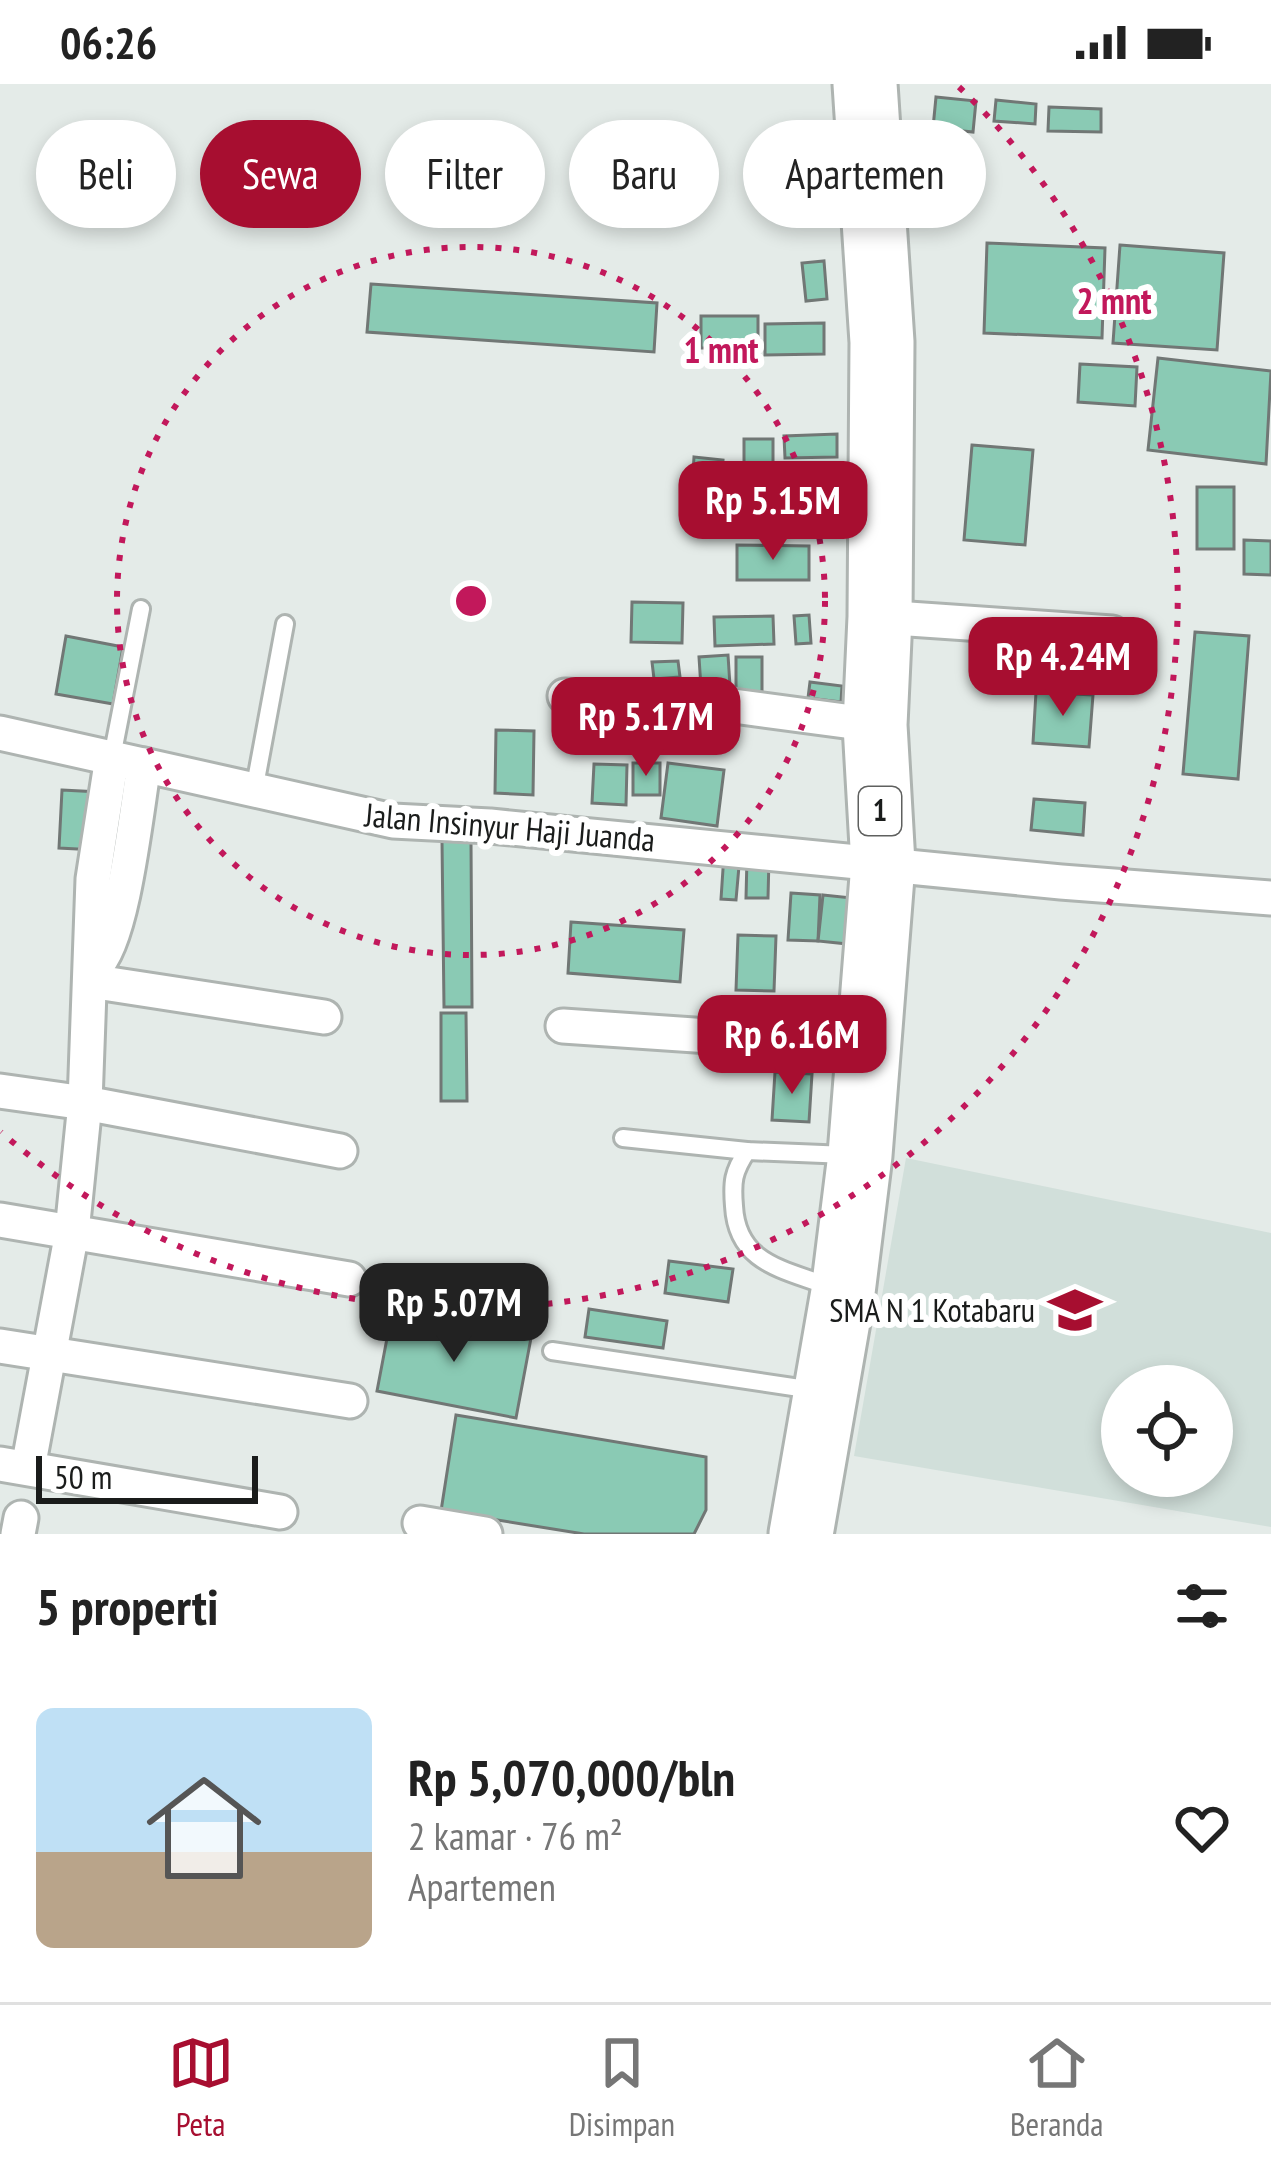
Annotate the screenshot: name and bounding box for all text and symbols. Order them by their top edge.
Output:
text: 06:26 [60,13,157,71]
chip: Beli [36,120,176,228]
chip: Sewa [200,120,361,228]
chip: Filter [385,120,545,228]
chip: Baru [569,120,719,228]
chip: Apartemen [743,120,986,228]
text: 2 mnt [1076,277,1152,324]
text: 1 mnt [683,326,759,373]
pin: Rp 5.15M [649,461,897,563]
text: Rp 5.15M [705,474,841,525]
centre of rings [450,580,492,622]
pin: Rp 4.24M [939,617,1187,719]
text: Rp 4.24M [995,630,1131,681]
pin: Rp 5.17M [522,677,770,779]
text: Rp 5.17M [578,690,714,741]
road number: 1 [859,787,901,835]
street label: Jalan Insinyur Haji Juanda [362,792,657,861]
pin: Rp 6.16M [668,995,916,1097]
text: Rp 6.16M [724,1008,860,1059]
pin: Rp 5.07M [330,1263,578,1365]
text: Rp 5.07M [386,1276,522,1327]
school or university icon: SMA N 1 Kotabaru [1046,1281,1104,1339]
place label: SMA N 1 Kotabaru [829,1288,1035,1331]
map controls [1101,1365,1233,1497]
button: locate [1101,1365,1233,1497]
scale bar [36,1450,258,1503]
text: 50 m [54,1455,112,1498]
text: 5 properti [36,1573,218,1639]
icon: filters [1169,1573,1235,1639]
text: Rp 5,070,000/bln [408,1744,735,1810]
icon: home [132,1756,276,1900]
icon: heart [1169,1795,1235,1861]
text: 2 kamar · 76 m² [408,1810,623,1861]
text: Apartemen [408,1861,556,1912]
tab: Peta [168,2030,234,2145]
tab: Disimpan [569,2030,675,2145]
tab: Beranda [1010,2030,1103,2145]

